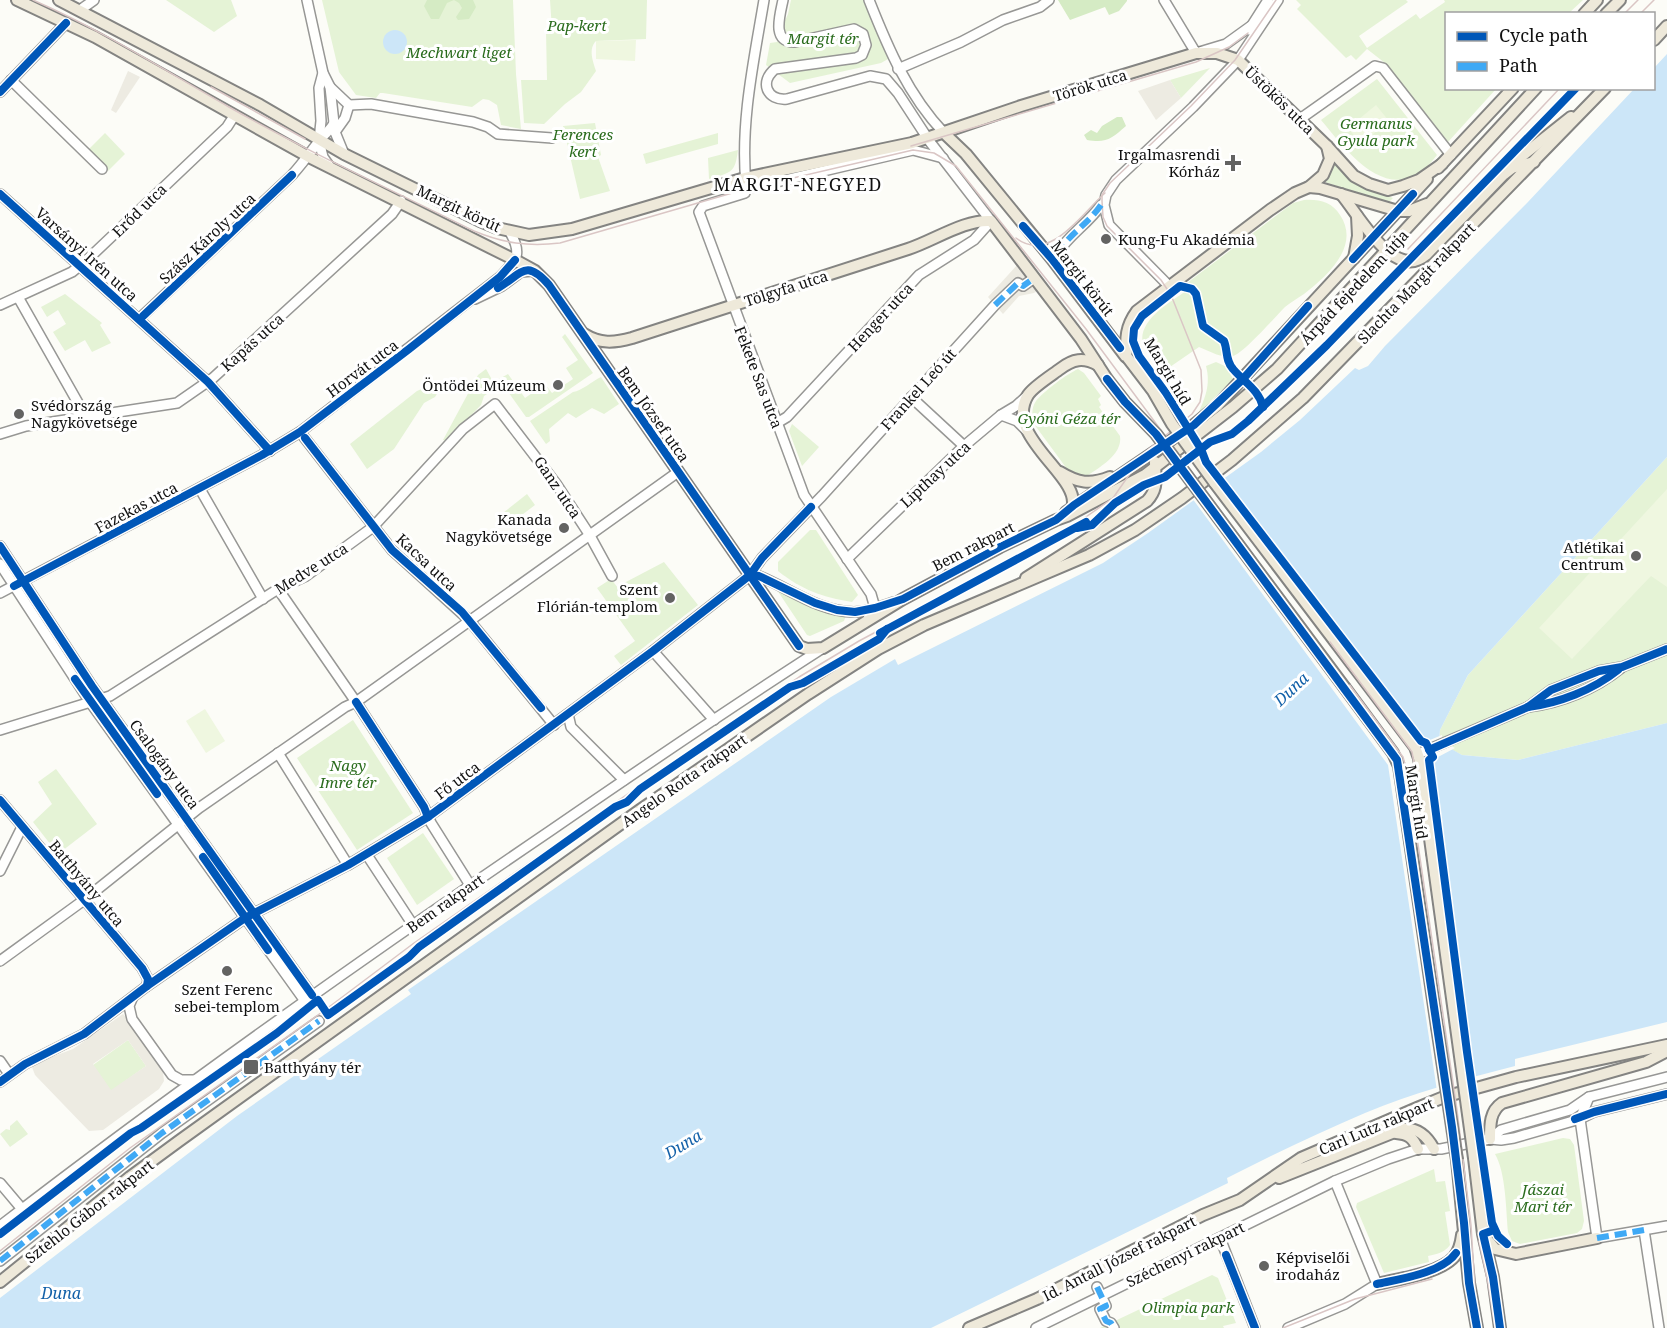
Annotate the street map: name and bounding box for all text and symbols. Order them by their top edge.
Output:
legend [1445,12,1655,90]
park label: Pap-kert [546,15,607,35]
text: Cycle path [1499,23,1588,47]
park label: Margit tér [786,28,860,48]
park label: Mechwart liget [405,42,512,62]
text: Path [1499,53,1538,77]
street label: Üstökös utca [1241,62,1319,138]
street label: Török utca [1051,64,1129,106]
park label: Germanus Gyula park [1337,113,1415,150]
park label: Ferences kert [552,124,613,161]
place label: Irgalmasrendi Kórház [1118,144,1220,181]
marker: Irgalmasrendi Kórház [1224,154,1242,172]
district label: MARGIT-NEGYED [713,172,883,196]
street label: Erőd utca [107,179,171,241]
street label: Margit körút [414,180,504,236]
street label: Szász Károly utca [154,188,260,288]
street label: Varsányi Irén utca [32,203,142,305]
street label: Slachta Margit rakpart [1353,218,1479,348]
street label: Árpád fejedelem útja [1295,225,1413,349]
place label: Kung-Fu Akadémia [1118,229,1255,249]
marker: Kung-Fu Akadémia [1099,232,1113,246]
street label: Margit körút [1047,236,1119,320]
street label: Tölgyfa utca [742,265,830,311]
street label: Henger utca [843,278,917,356]
street label: Kapás utca [216,309,288,375]
street label: Fekete Sas utca [730,323,788,431]
street label: Margit híd [1140,334,1196,408]
street label: Horvát utca [322,335,402,401]
street label: Frankel Leó út [876,344,960,434]
street label: Bem József utca [614,362,694,466]
place label: Öntödei Múzeum [422,375,546,395]
marker: Öntödei Múzeum [551,378,565,392]
place label: Svédország Nagykövetsége [31,395,137,432]
marker: Svédország Nagykövetsége [12,407,26,421]
park label: Gyóni Géza tér [1018,408,1121,428]
street label: Lipthay utca [896,436,974,512]
street label: Ganz utca [530,452,586,522]
street label: Fazekas utca [91,477,181,537]
place label: Kanada Nagykövetsége [446,509,552,546]
street label: Bem rakpart [928,517,1018,575]
marker: Kanada Nagykövetsége [557,521,571,535]
street label: Kacsa utca [392,529,462,595]
place label: Atlétikai Centrum [1561,537,1624,574]
street label: Medve utca [271,538,351,598]
marker: Atlétikai Centrum [1629,549,1643,563]
place label: Szent Flórián-templom [537,579,658,616]
marker: Szent Flórián-templom [663,591,677,605]
water label: Duna [1268,667,1314,711]
street label: Csalogány utca [126,715,204,813]
street label: Angelo Rotta rakpart [617,729,751,831]
park label: Nagy Imre tér [319,755,377,792]
street label: Fő utca [430,757,484,803]
street label: Margit híd [1401,763,1433,841]
street label: Batthyány utca [45,835,129,931]
street label: Bem rakpart [402,869,488,937]
marker: Szent Ferenc sebei-templom [220,964,234,978]
place label: Szent Ferenc sebei-templom [174,979,280,1016]
place label: Batthyány tér [264,1057,361,1077]
marker: Batthyány tér [242,1058,260,1076]
street label: Carl Lutz rakpart [1315,1093,1437,1159]
water label: Duna [659,1124,706,1164]
street label: Sztehlo Gábor rakpart [21,1155,157,1267]
park label: Jászai Mari tér [1513,1179,1573,1216]
street label: Id. Antall József rakpart [1039,1211,1199,1305]
street label: Széchenyi rakpart [1122,1217,1248,1291]
place label: Képviselői irodaház [1276,1247,1350,1284]
marker: Képviselői irodaház [1257,1259,1271,1273]
water label: Duna [40,1282,82,1304]
park label: Olimpia park [1142,1297,1235,1317]

